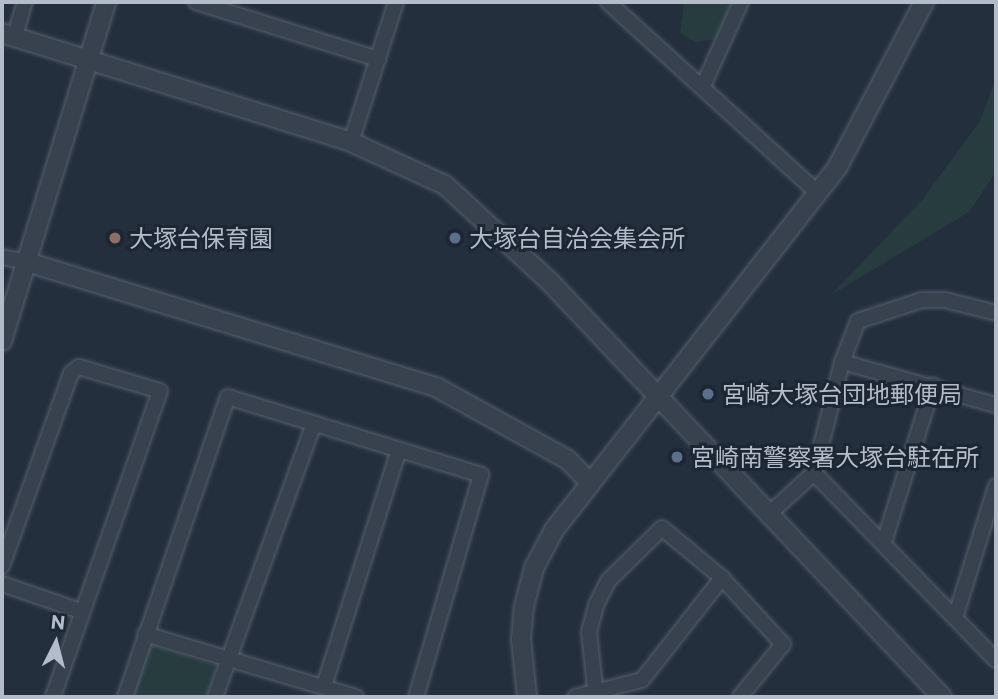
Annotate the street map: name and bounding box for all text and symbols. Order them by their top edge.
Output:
place label: 大塚台保育園 [129,224,273,252]
place label: 大塚台自治会集会所 [469,224,685,252]
marker: 大塚台保育園 [107,230,123,246]
marker: 大塚台自治会集会所 [447,230,463,246]
place label: 宮崎大塚台団地郵便局 [722,380,962,408]
marker: 宮崎大塚台団地郵便局 [700,386,716,402]
place label: 宮崎南警察署大塚台駐在所 [691,443,979,471]
marker: 宮崎南警察署大塚台駐在所 [669,449,685,465]
north arrow [21,608,91,678]
text: N [50,609,67,634]

